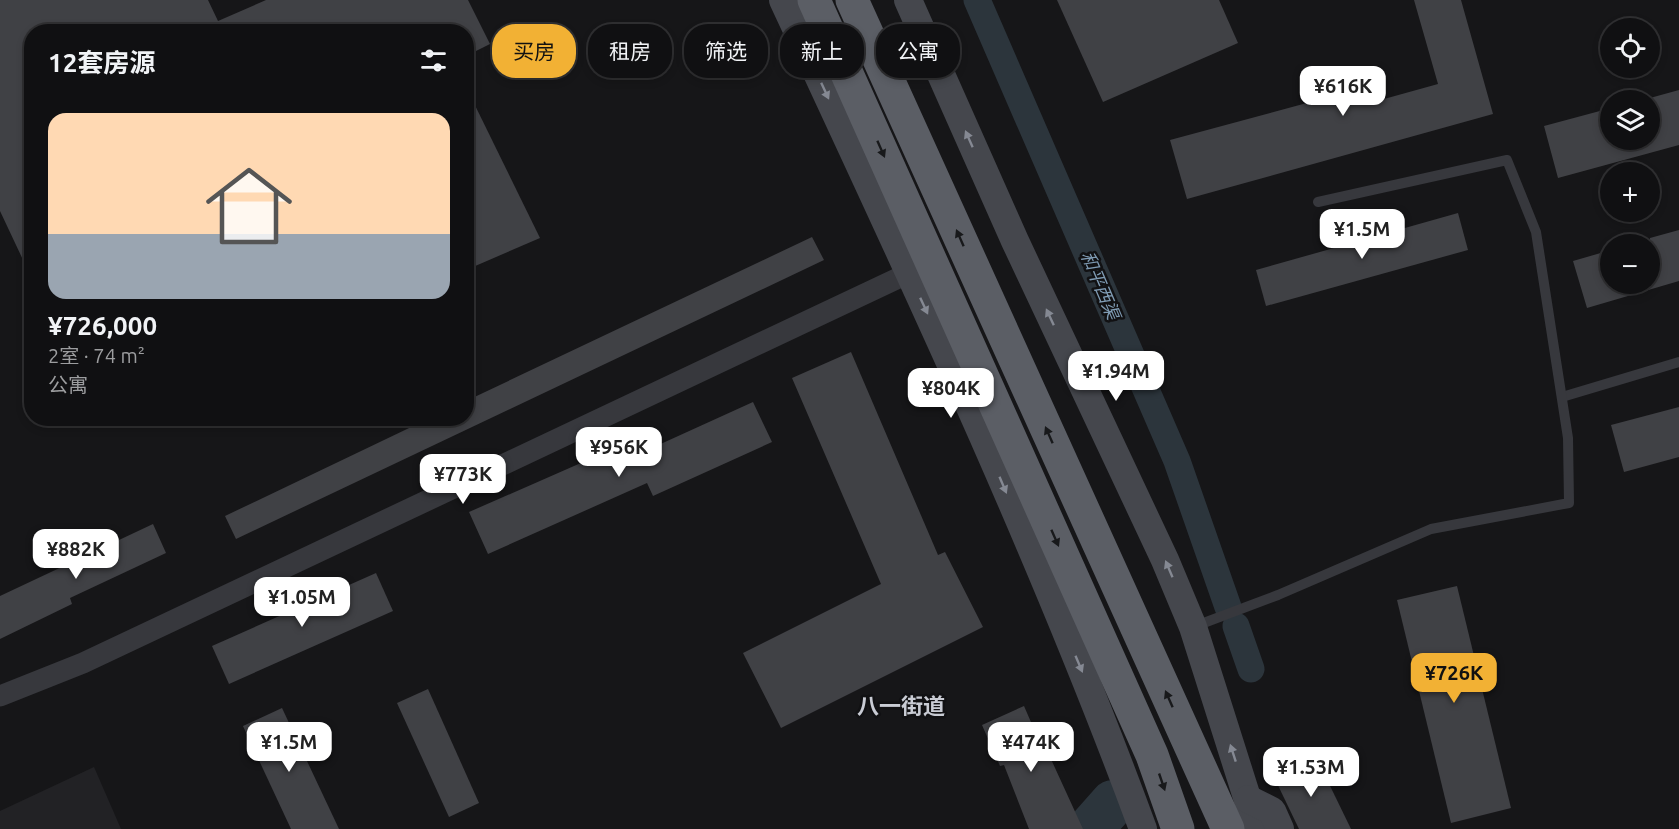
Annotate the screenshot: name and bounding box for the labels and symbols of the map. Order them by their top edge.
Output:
pin: ¥616K [1301,66,1385,117]
one-way arrow [821,83,830,100]
one-way arrow [965,131,974,148]
one-way arrow [876,141,885,158]
pin: ¥1.5M [1320,209,1404,260]
one-way arrow [955,229,965,247]
water label: 和平西渠 [1078,248,1125,325]
one-way arrow [920,298,929,315]
one-way arrow [1046,308,1055,325]
pin: ¥1.94M [1067,351,1165,402]
pin: ¥804K [909,368,993,419]
one-way arrow [1045,426,1054,443]
pin: ¥956K [577,427,661,478]
pin: ¥773K [421,454,505,505]
one-way arrow [999,476,1008,493]
pin: ¥882K [34,529,118,580]
one-way arrow [1051,529,1060,547]
one-way arrow [1164,561,1173,578]
pin: ¥1.05M [253,577,351,628]
pin: ¥726K [1412,653,1496,704]
one-way arrow [1074,656,1084,674]
one-way arrow [1164,690,1174,708]
district label: 八一街道 [857,693,945,718]
pin: ¥1.5M [247,722,331,773]
pin: ¥474K [989,722,1073,773]
one-way arrow [1228,744,1237,762]
pin: ¥1.53M [1262,747,1360,798]
one-way arrow [1157,773,1167,791]

